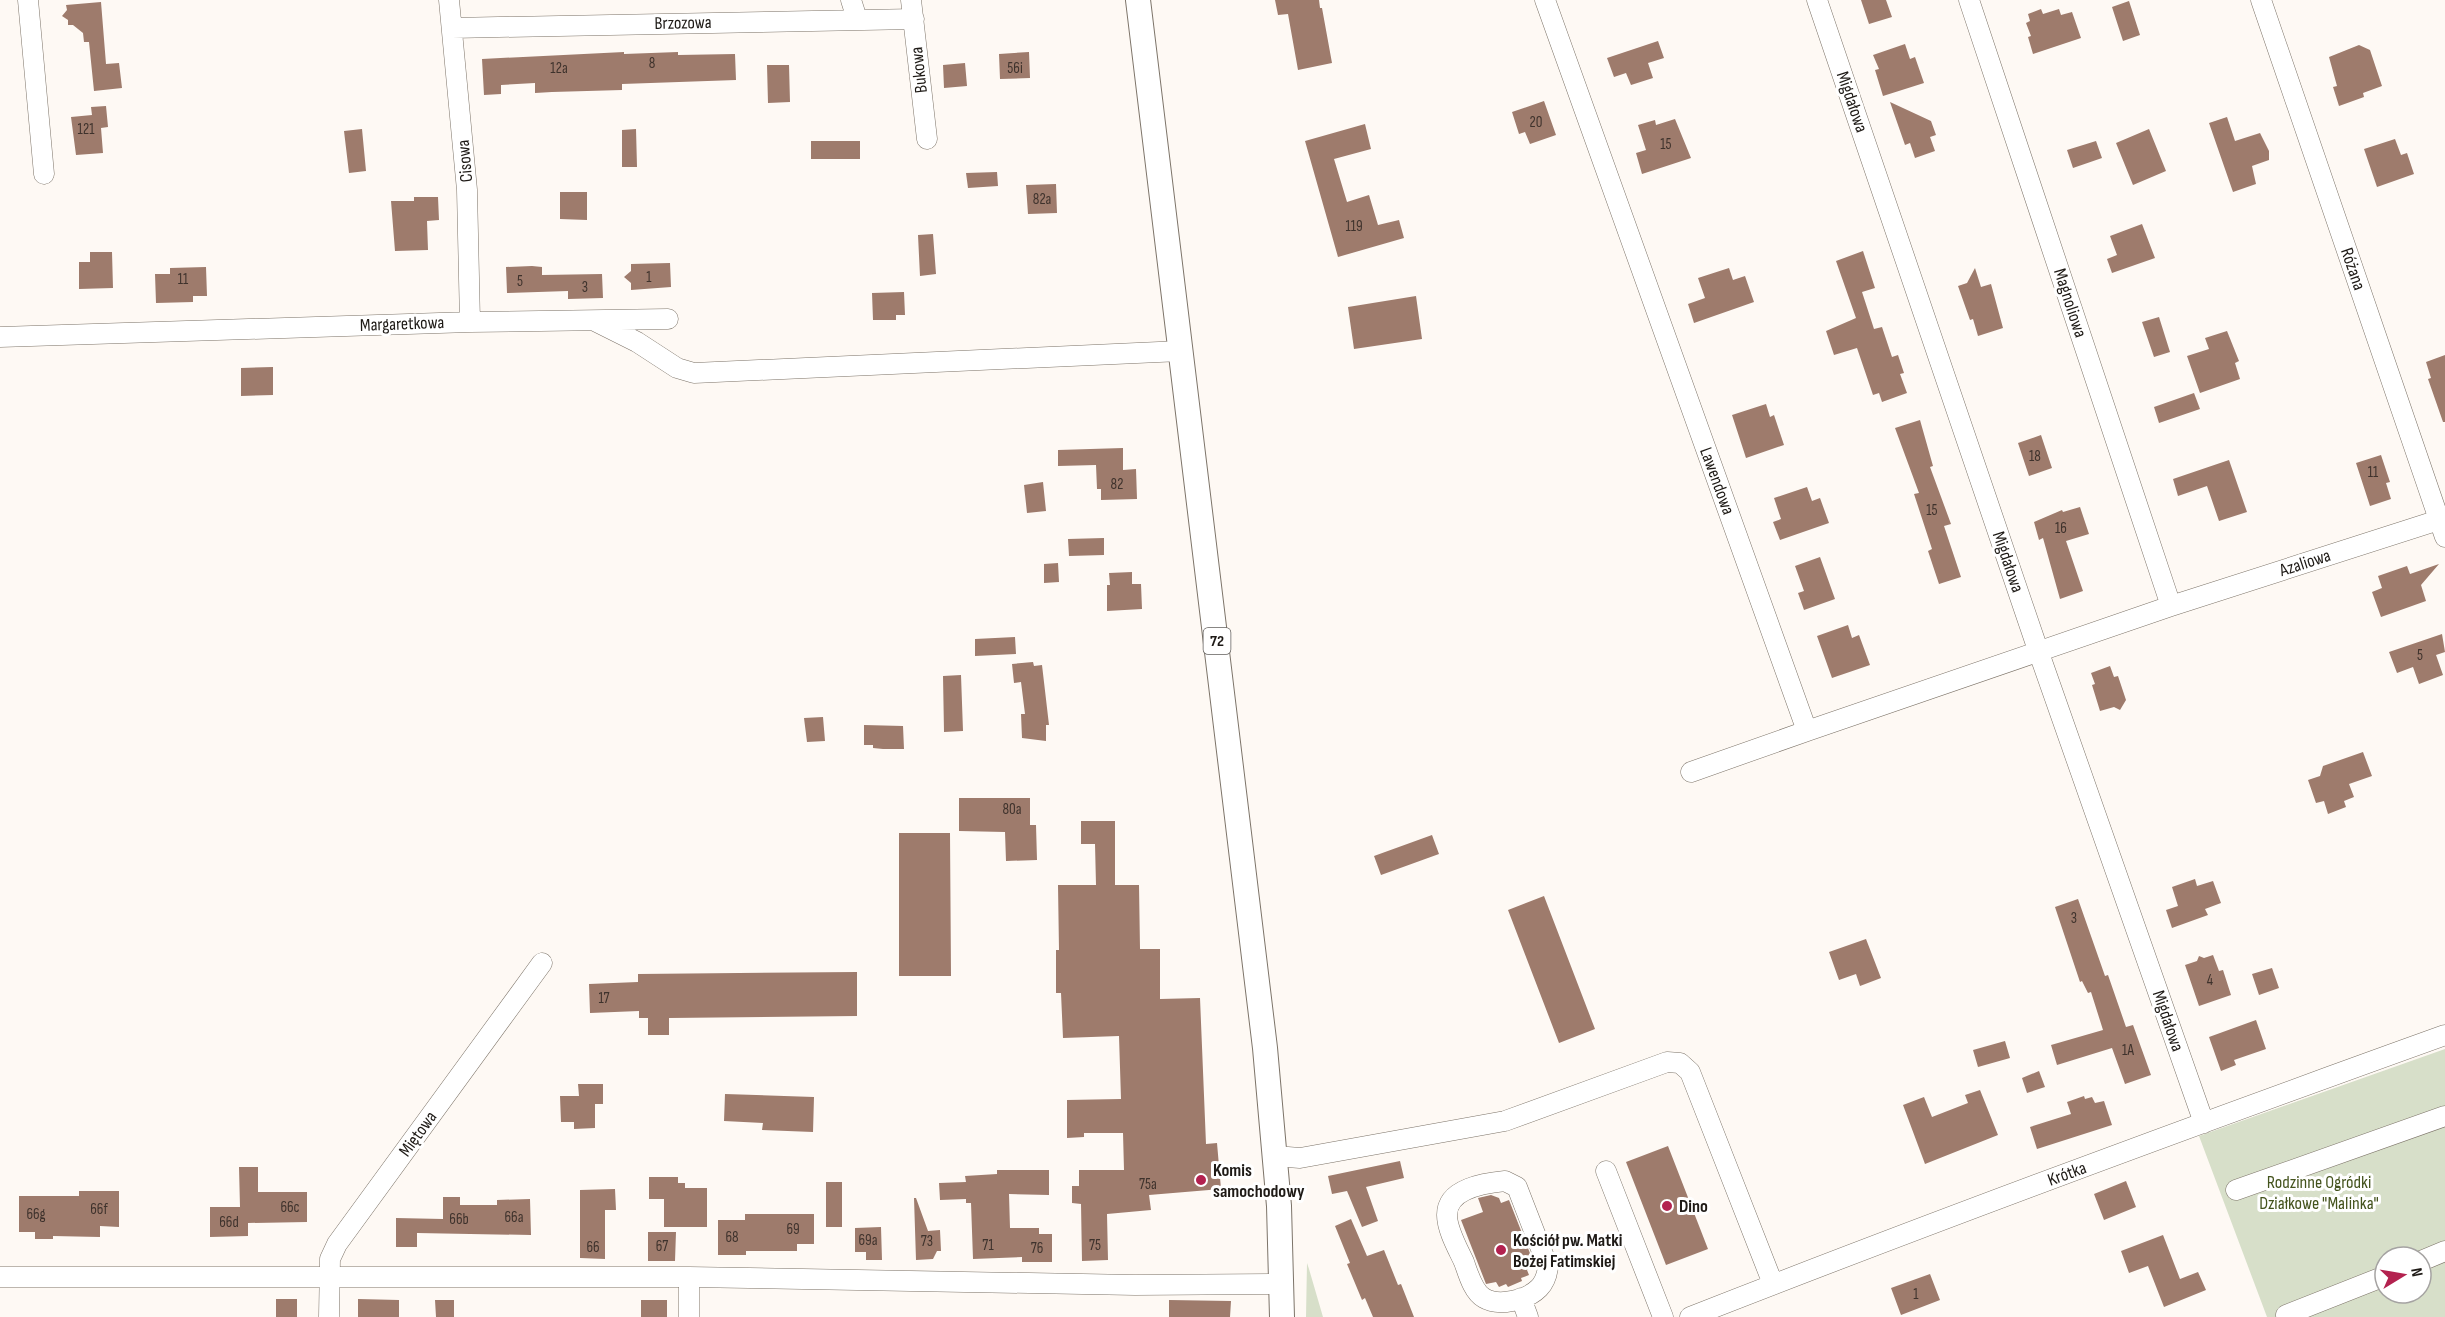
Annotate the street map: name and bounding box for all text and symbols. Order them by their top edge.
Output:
street label: Brzozowa [654,12,712,34]
street label: Bukowa [906,46,932,94]
house number: 8 [649,54,655,73]
house number: 12a [550,59,568,78]
house number: 56i [1007,59,1023,78]
street label: Migdałowa [1832,69,1872,135]
house number: 20 [1530,113,1542,132]
house number: 121 [78,120,95,139]
house number: 15 [1660,135,1672,154]
street label: Cisowa [453,139,477,183]
house number: 82a [1033,190,1052,209]
house number: 119 [1345,217,1363,236]
street label: Różana [2336,245,2370,293]
street label: Magnoliowa [2049,266,2091,340]
house number: 1 [646,268,652,287]
house number: 11 [178,270,189,289]
house number: 5 [517,272,523,291]
house number: 3 [582,278,588,297]
street label: Margaretkowa [359,312,445,336]
street label: Lawendowa [1695,444,1739,518]
house number: 18 [2029,447,2041,466]
house number: 11 [2368,463,2379,482]
house number: 82 [1111,475,1123,494]
house number: 15 [1926,501,1938,520]
house number: 16 [2055,519,2067,538]
street label: Migdałowa [1988,529,2028,595]
street label: Azaliowa [2276,545,2333,581]
road number: 72 [1204,628,1230,654]
house number: 5 [2417,646,2423,665]
house number: 80a [1002,800,1022,819]
house number: 3 [2071,909,2077,928]
house number: 4 [2207,971,2213,990]
street label: Migdałowa [2148,988,2188,1054]
house number: 17 [598,989,610,1008]
house number: 1A [2122,1041,2135,1060]
street label: Miętowa [395,1107,441,1161]
street label: Krótka [2045,1157,2089,1191]
place label: Komis samochodowy [1213,1160,1305,1202]
park label: Rodzinne Ogródki Działkowe "Malinka" [2259,1172,2379,1214]
marker: Komis samochodowy [1194,1173,1208,1187]
house number: 75a [1139,1175,1157,1194]
place label: Dino [1679,1196,1708,1217]
house number: 66c [280,1198,300,1217]
marker: Dino [1660,1199,1674,1213]
house number: 66f [90,1200,108,1219]
house number: 66g [26,1205,46,1224]
house number: 66a [505,1208,524,1227]
house number: 66b [449,1210,469,1229]
house number: 66d [219,1213,239,1232]
house number: 69 [786,1220,800,1239]
house number: 68 [725,1228,739,1247]
place label: Kościół pw. Matki Bożej Fatimskiej [1513,1230,1622,1272]
house number: 69a [859,1231,878,1250]
house number: 73 [921,1232,933,1251]
house number: 71 [982,1236,994,1255]
house number: 75 [1089,1236,1101,1255]
house number: 67 [656,1237,668,1256]
house number: 66 [586,1238,600,1257]
house number: 76 [1031,1239,1043,1258]
marker: Kościół pw. Matki Bożej Fatimskiej [1494,1243,1508,1257]
north arrow [2373,1245,2433,1305]
text: N [2406,1266,2426,1278]
house number: 1 [1913,1285,1919,1304]

